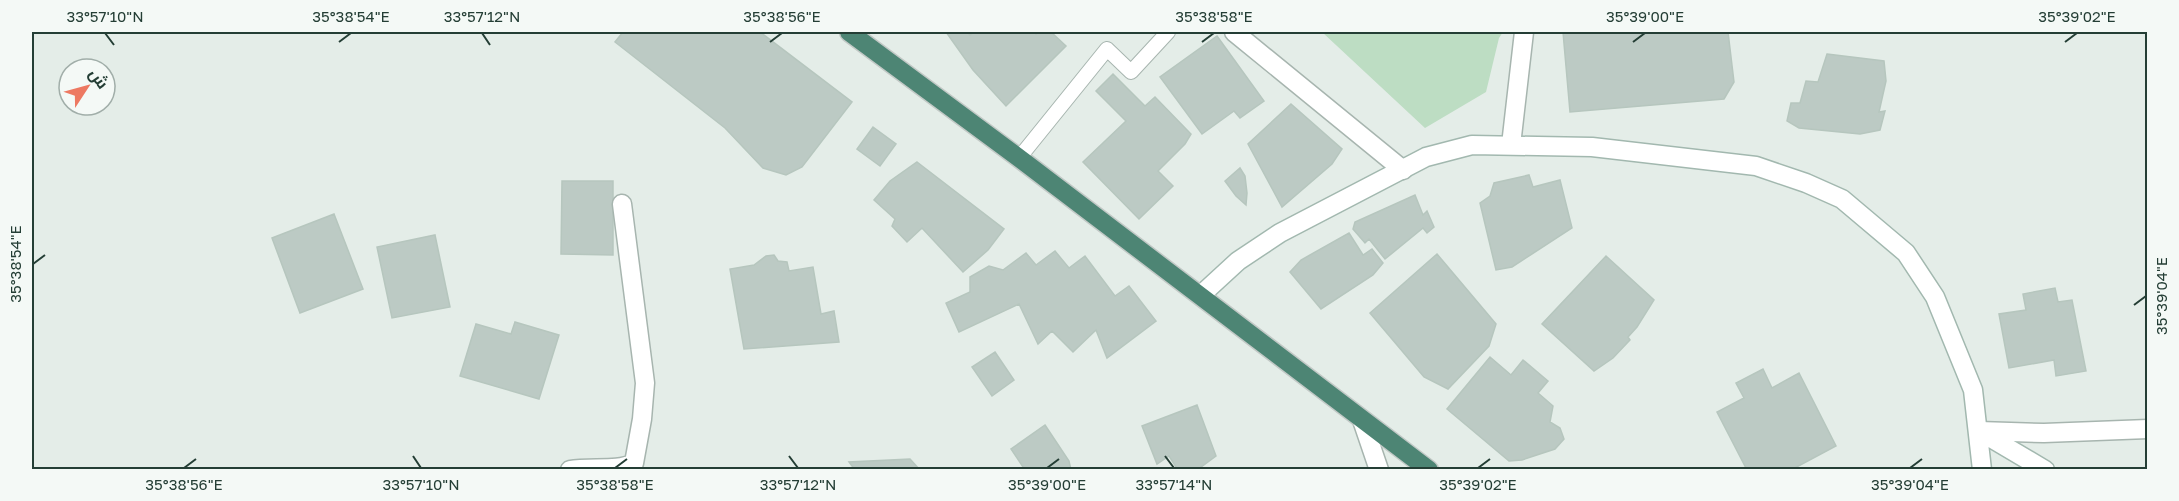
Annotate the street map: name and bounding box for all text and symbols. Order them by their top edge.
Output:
text: 33°57'10"N [66,7,144,25]
text: 35°38'54"E [312,7,390,25]
text: 33°57'12"N [444,7,520,25]
text: 35°38'56"E [743,7,821,25]
text: 35°38'58"E [1175,7,1253,25]
text: 35°39'00"E [1606,7,1684,25]
text: 35°39'02"E [2038,7,2116,25]
north arrow [57,57,117,117]
text: ش [85,64,113,92]
text: 35°38'54"E [6,225,24,303]
text: 35°39'04"E [2152,257,2170,335]
text: 35°38'56"E [145,475,223,493]
text: 33°57'10"N [382,475,460,493]
text: 35°38'58"E [576,475,654,493]
text: 33°57'12"N [760,475,836,493]
text: 35°39'00"E [1008,475,1086,493]
text: 33°57'14"N [1135,475,1213,493]
text: 35°39'02"E [1439,475,1517,493]
text: 35°39'04"E [1871,475,1949,493]

